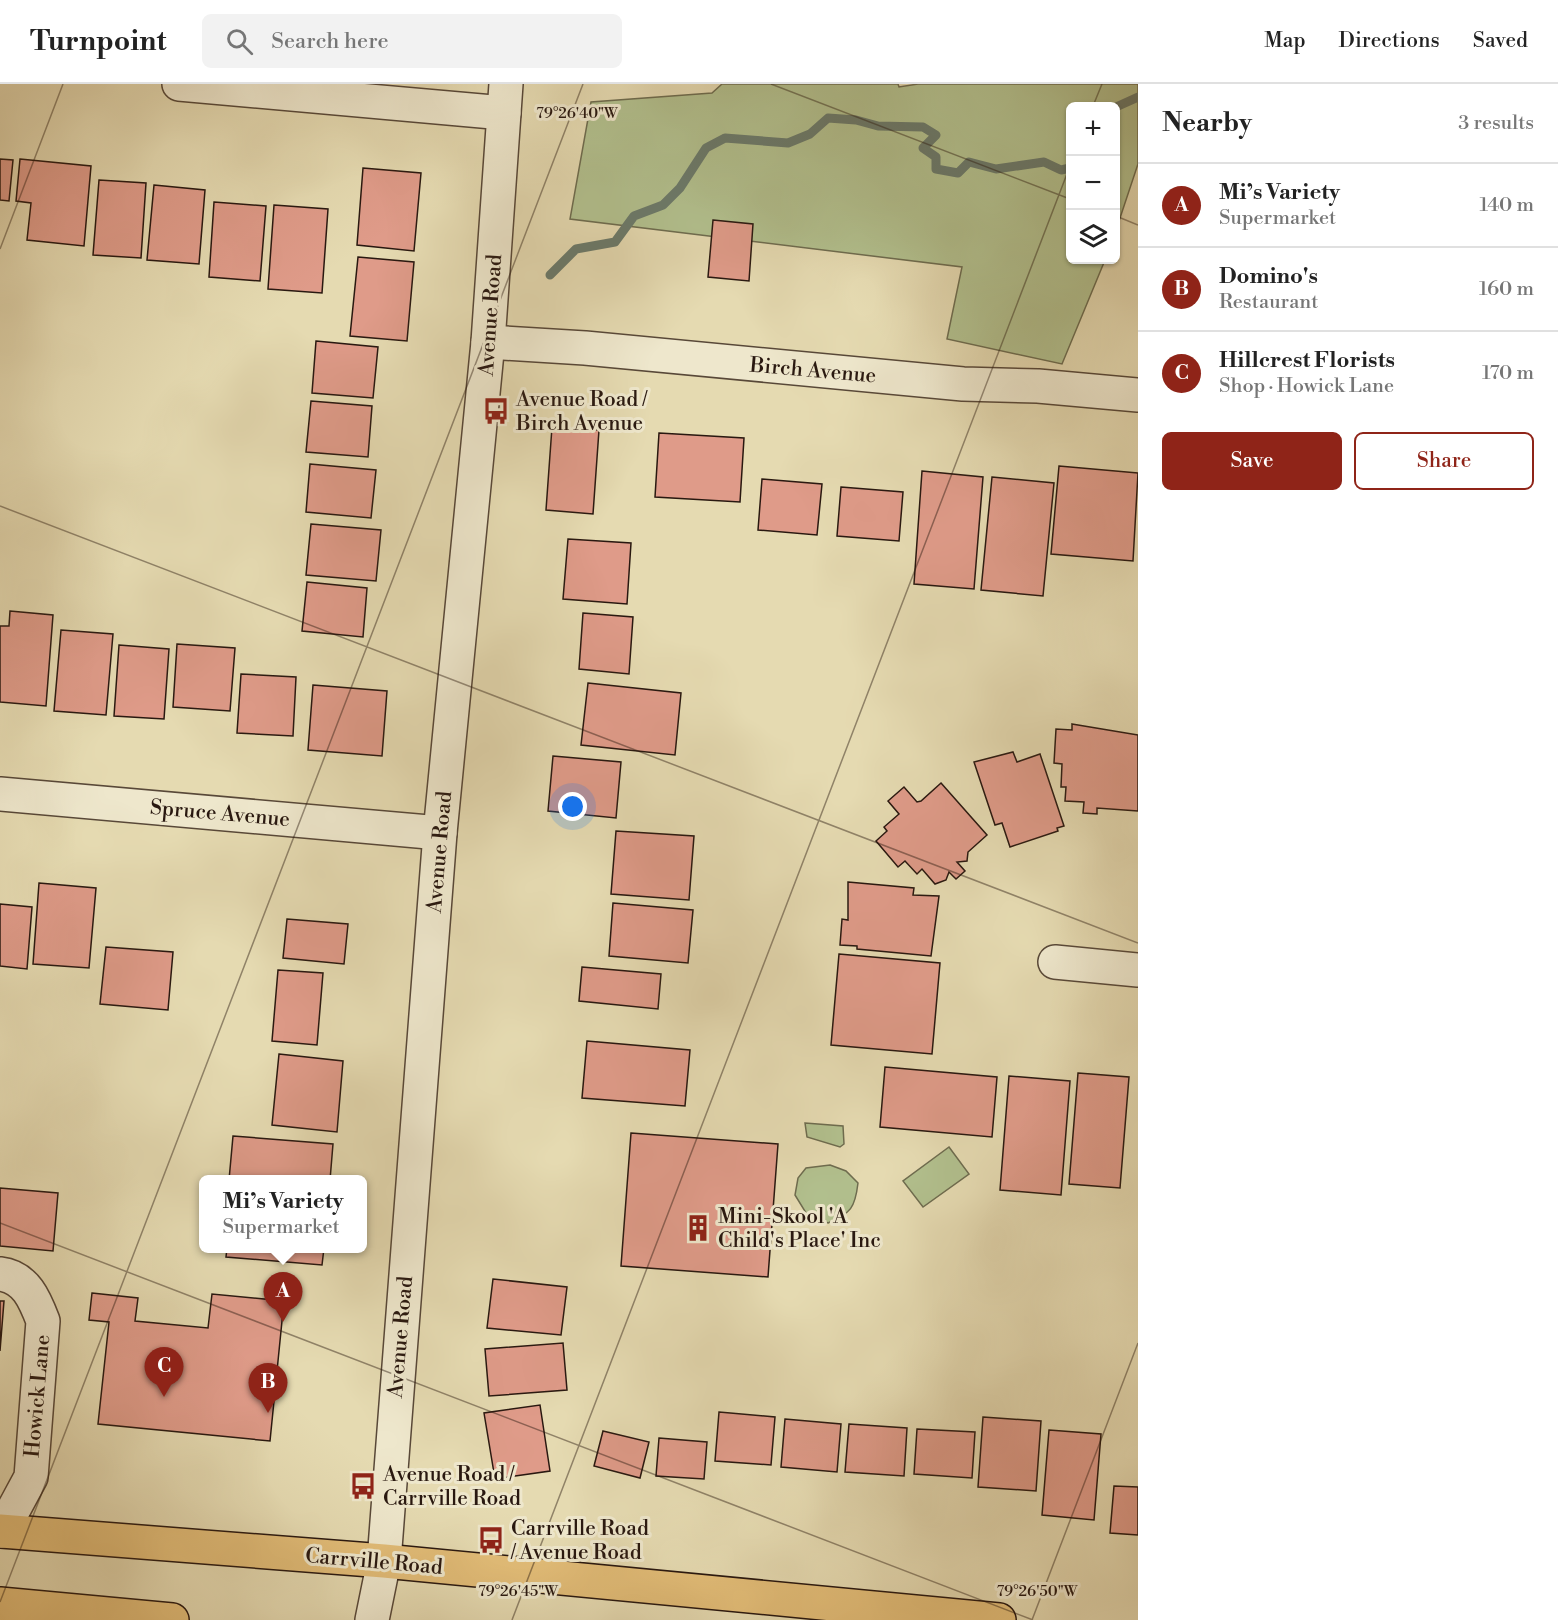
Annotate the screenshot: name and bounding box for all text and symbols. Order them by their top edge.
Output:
search box [202,14,622,68]
text: Turnpoint [30,24,166,59]
icon: search [223,25,256,58]
text: Search here [271,28,389,55]
text: Map [1264,28,1306,54]
text: Directions [1339,28,1440,54]
text: Saved [1473,28,1528,54]
map controls [1066,102,1120,264]
button: + [1066,102,1120,156]
text: 79°26'40"W [536,104,618,123]
text: Nearby [1162,107,1252,139]
text: 3 results [1458,111,1534,136]
button: − [1066,156,1120,210]
text: Mi’s Variety [1219,179,1340,206]
text: A [1174,193,1189,218]
text: 140 m [1479,193,1534,218]
text: Supermarket [1219,206,1336,231]
button: layers [1066,210,1120,264]
street label: Avenue Road [474,253,508,378]
text: Domino's [1219,263,1318,290]
text: B [1174,277,1189,302]
text: 160 m [1479,277,1534,302]
text: Restaurant [1219,290,1318,315]
text: Hillcrest Florists [1219,347,1395,374]
street label: Birch Avenue [748,352,877,389]
text: C [1174,361,1189,386]
text: 170 m [1482,361,1534,386]
text: Shop · Howick Lane [1219,374,1394,399]
place label: Avenue Road / Birch Avenue [515,387,649,437]
bus stop icon: Avenue Road / Birch Avenue [481,396,511,426]
button: Save [1162,432,1342,490]
button: Share [1354,432,1534,490]
street label: Avenue Road [422,790,458,915]
your location [558,792,587,821]
street label: Spruce Avenue [149,795,291,833]
popup [199,1175,367,1253]
text: Mi’s Variety [222,1188,344,1215]
place label: Mini-Skool 'A Child's Place' Inc [718,1204,881,1254]
building icon: Mini-Skool 'A Child's Place' Inc [683,1213,713,1243]
text: Supermarket [222,1215,340,1240]
pin: A [264,1272,302,1322]
street label: Avenue Road [383,1275,419,1400]
street label: Howick Lane [20,1334,56,1459]
pin: C [144,1348,184,1397]
pin: B [248,1364,288,1413]
place label: Avenue Road / Carrville Road [382,1462,521,1512]
bus stop icon: Avenue Road / Carrville Road [348,1471,378,1501]
place label: Carrville Road / Avenue Road [510,1516,649,1566]
bus stop icon: Carrville Road / Avenue Road [476,1525,506,1555]
street label: Carrville Road [304,1543,444,1581]
text: 79°26'45"W [478,1582,558,1601]
text: 79°26'50"W [997,1582,1078,1601]

